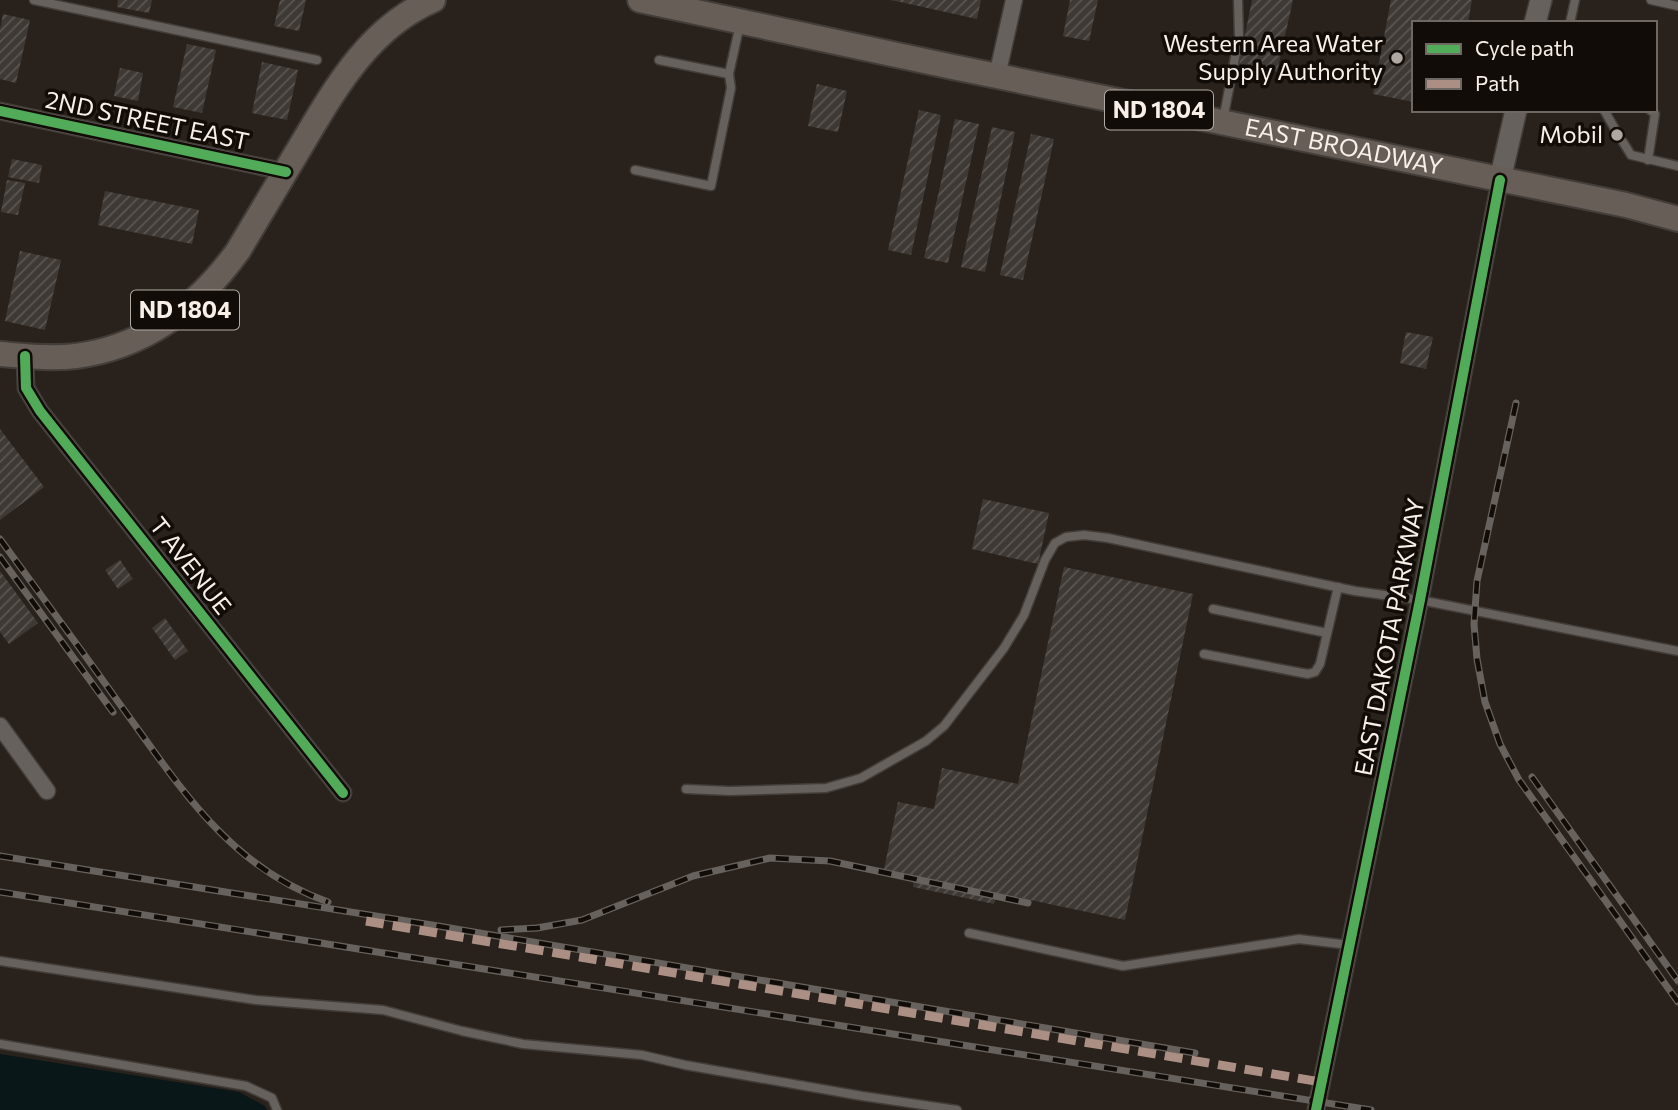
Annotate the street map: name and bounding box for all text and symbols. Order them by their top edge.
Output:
legend [1412,21,1657,112]
place label: Western Area Water Supply Authority [1163,28,1383,85]
text: Cycle path [1475,35,1574,60]
marker: Western Area Water Supply Authority [1389,50,1405,66]
text: Path [1475,70,1520,95]
street label: 2ND STREET EAST [43,84,252,155]
road number: ND 1804 [1105,90,1213,130]
street label: EAST BROADWAY [1243,111,1446,180]
place label: Mobil [1539,119,1603,148]
marker: Mobil [1609,127,1625,143]
road number: ND 1804 [131,290,239,330]
street label: EAST DAKOTA PARKWAY [1347,495,1430,778]
street label: T AVENUE [144,511,238,619]

